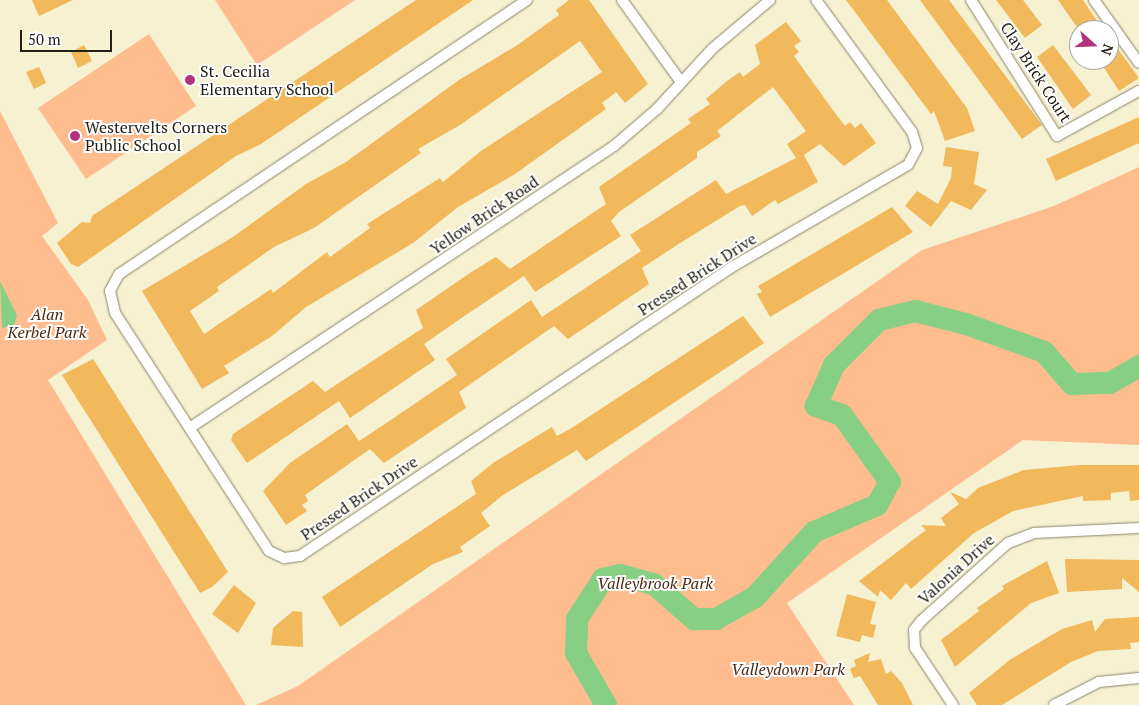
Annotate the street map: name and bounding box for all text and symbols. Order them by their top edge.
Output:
street label: Clay Brick Court [996,18,1076,126]
scale bar [22,20,115,52]
north arrow [1069,20,1119,70]
text: 50 m [28,29,61,49]
text: N [1097,42,1118,58]
place label: St. Cecilia Elementary School [200,61,334,99]
marker: St. Cecilia Elementary School [184,74,196,86]
place label: Westervelts Corners Public School [85,117,227,155]
marker: Westervelts Corners Public School [69,130,81,142]
street label: Yellow Brick Road [426,172,542,258]
street label: Pressed Brick Drive [634,229,760,319]
park label: Alan Kerbel Park [8,304,86,342]
street label: Pressed Brick Drive [297,452,421,544]
street label: Valonia Drive [914,530,998,608]
park label: Valleybrook Park [597,573,713,593]
park label: Valleydown Park [731,659,845,679]

